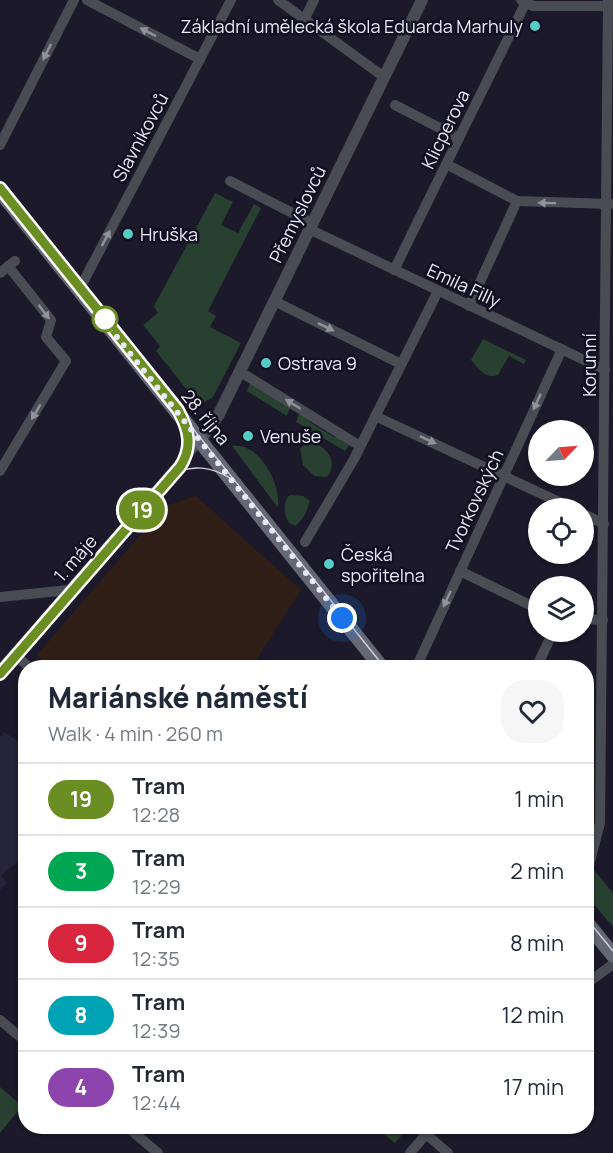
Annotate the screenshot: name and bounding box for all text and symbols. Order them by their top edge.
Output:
place label: Základní umělecká škola Eduarda Marhuly [180,14,523,38]
marker: Základní umělecká škola Eduarda Marhuly [528,19,542,33]
one-way arrow [140,27,157,37]
one-way arrow [42,44,52,61]
street label: Klicperova [415,85,475,173]
street label: Slavníkovců [107,88,173,186]
street label: Přemyslovců [263,161,331,267]
one-way arrow [538,198,557,208]
place label: Hruška [140,222,198,246]
marker: Hruška [121,227,135,241]
one-way arrow [101,229,111,246]
street label: Emila Filly [423,257,505,313]
one-way arrow [38,305,50,320]
unlabelled marker [92,306,118,332]
one-way arrow [318,322,335,332]
street label: Korunní [577,333,601,397]
place label: Ostrava 9 [278,351,357,375]
marker: Ostrava 9 [259,356,273,370]
street label: 28. října [176,384,236,450]
one-way arrow [533,394,542,411]
one-way arrow [285,399,301,410]
one-way arrow [30,404,41,420]
north arrow [528,420,594,486]
map controls [528,420,594,642]
place label: Venuše [260,424,321,448]
marker: Venuše [241,429,255,443]
one-way arrow [420,436,437,445]
street label: Tvorkovských [440,445,508,557]
line badge: 19 [115,490,169,530]
text: 19 [131,496,153,524]
button: locate [528,498,594,564]
street label: 1. máje [48,529,102,587]
place label: Česká spořitelna [341,542,425,587]
marker: Česká spořitelna [322,557,336,571]
button: layers [528,576,594,642]
one-way arrow [443,590,452,607]
your location [327,603,357,633]
text: Mariánské náměstí [48,678,308,716]
button: heart [501,680,564,743]
text: Walk · 4 min · 260 m [48,720,223,747]
text: Tram [132,771,185,801]
text: 1 min [514,784,564,814]
text: 19 [70,785,92,813]
text: 12:28 [132,801,180,828]
text: Tram [132,843,185,873]
text: 2 min [510,856,564,886]
text: 3 [75,857,87,885]
text: 12:29 [132,873,181,900]
text: Tram [132,915,185,945]
text: 8 min [510,928,564,958]
text: 9 [74,929,88,957]
text: 12:35 [132,945,180,972]
text: Tram [132,987,185,1017]
text: 12 min [502,1000,564,1030]
text: 8 [75,1001,87,1029]
text: 12:39 [132,1017,181,1044]
text: Tram [132,1059,185,1089]
text: 17 min [503,1072,564,1102]
text: 4 [75,1073,87,1101]
text: 12:44 [132,1089,181,1116]

